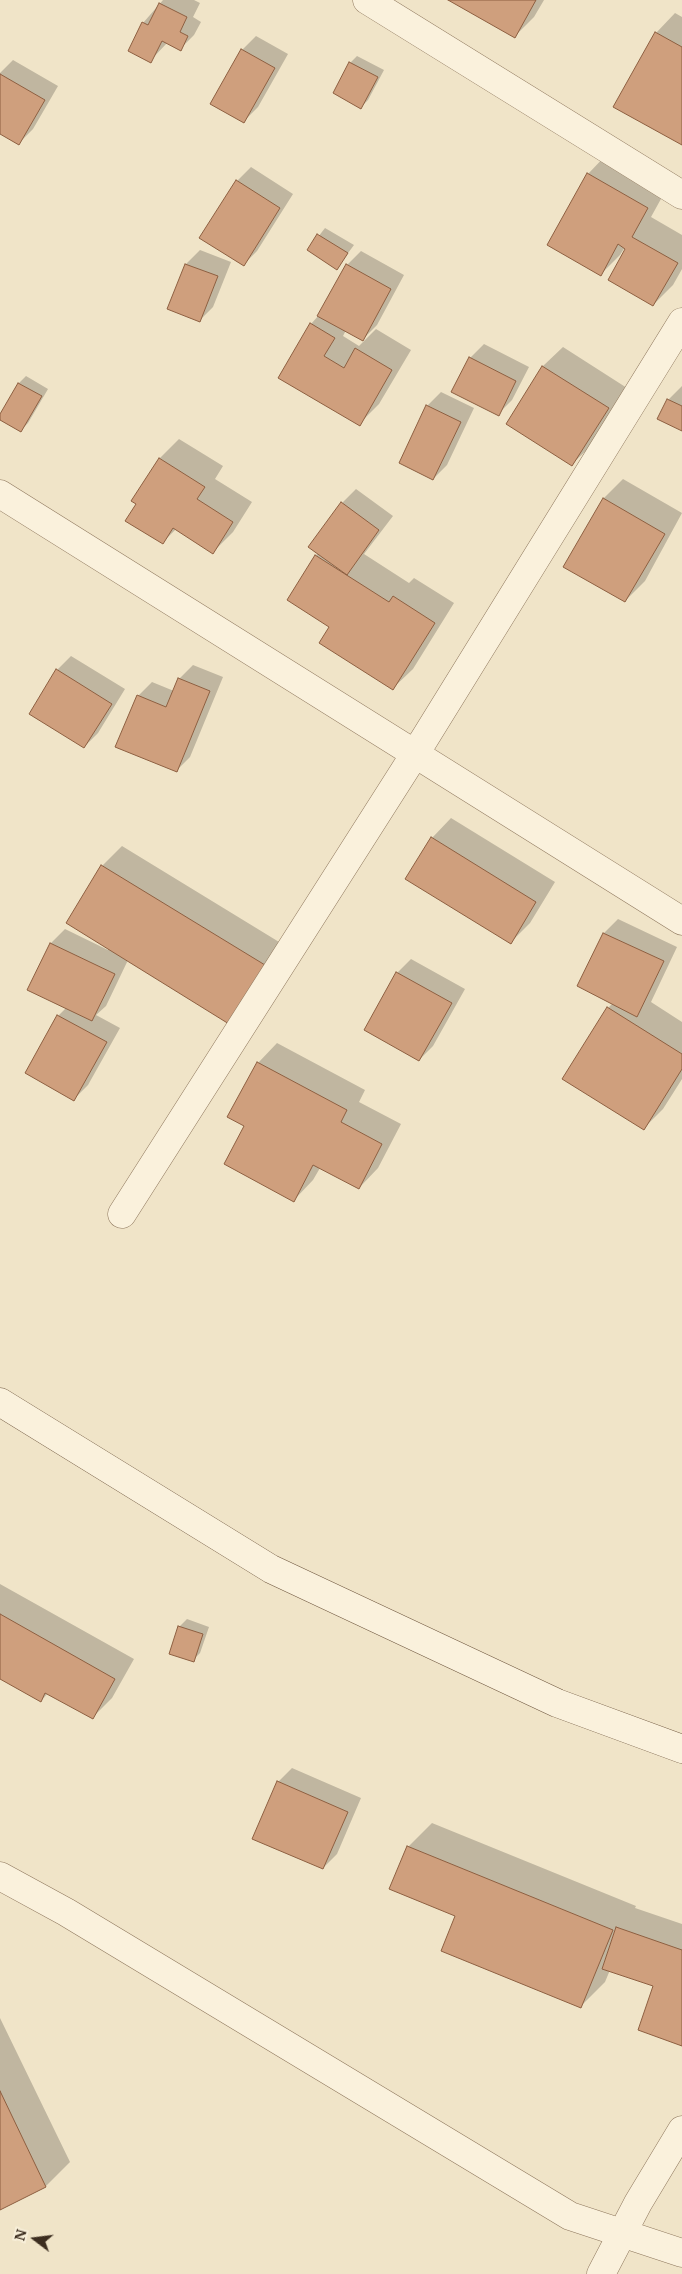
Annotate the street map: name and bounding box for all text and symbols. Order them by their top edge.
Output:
north arrow [10,2214,60,2264]
text: N [10,2227,31,2243]

